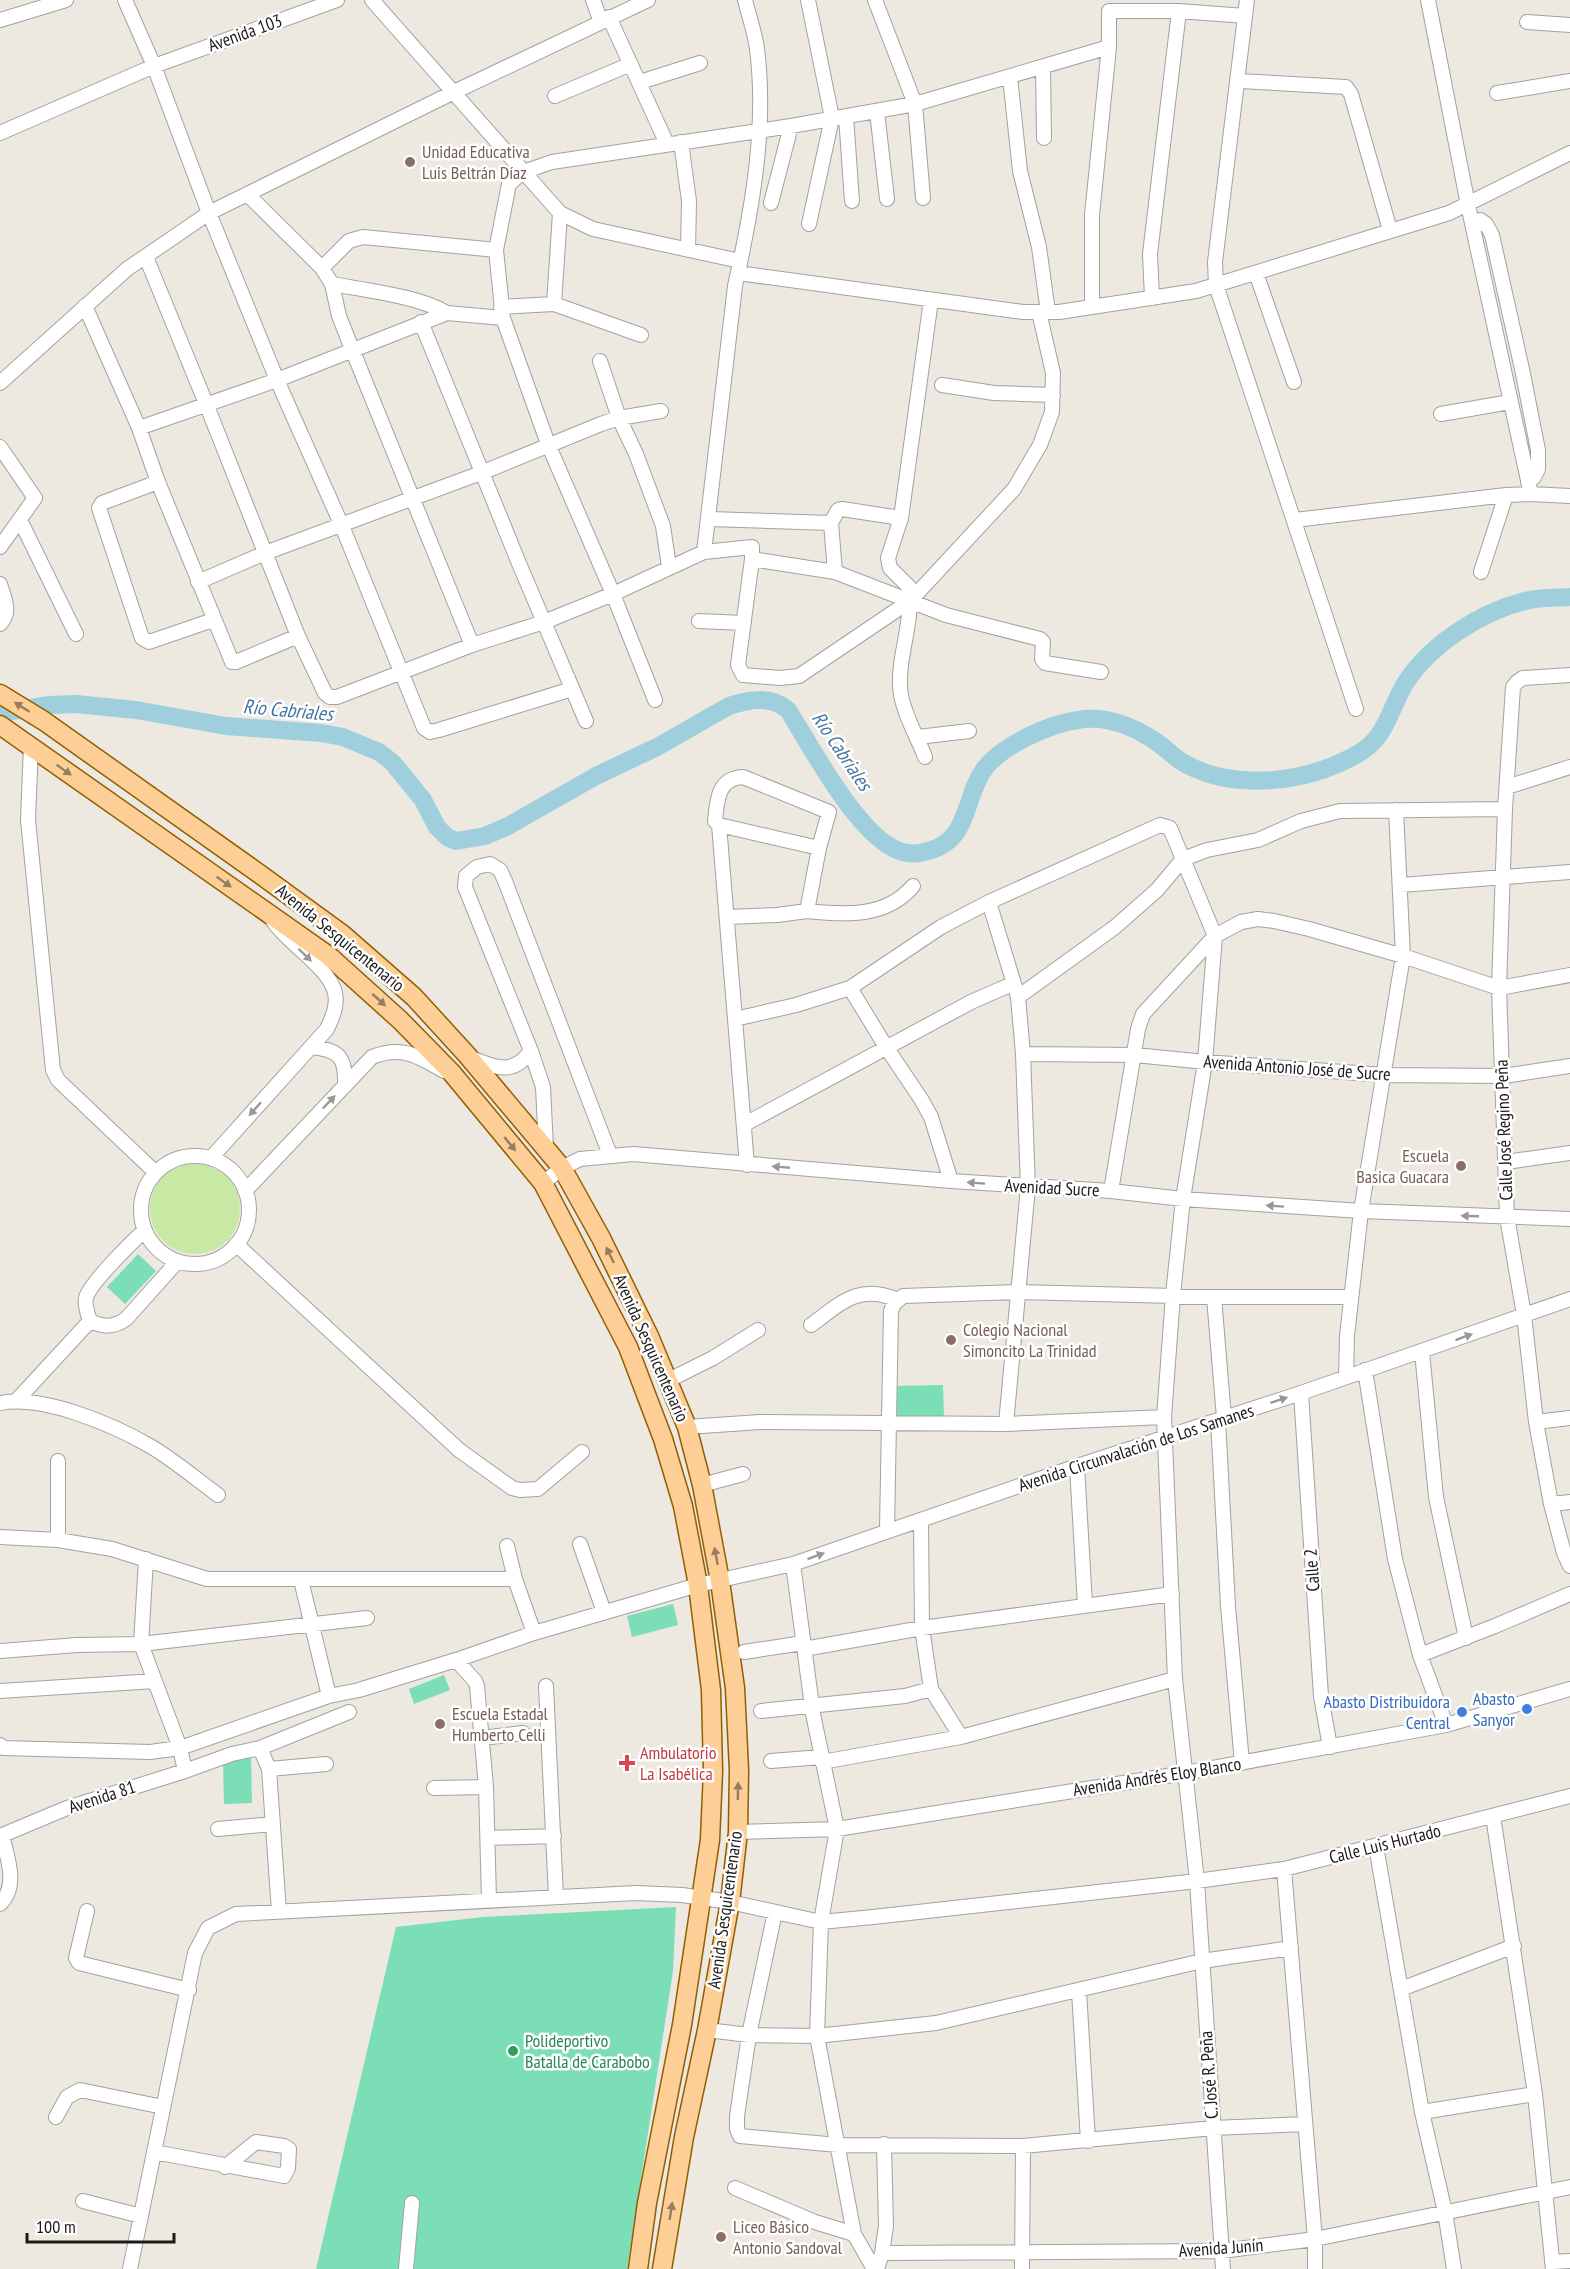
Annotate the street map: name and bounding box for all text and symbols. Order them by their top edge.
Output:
street label: Avenida 103 [205,9,285,57]
place label: Unidad Educativa Luis Beltrán Díaz [422,140,530,184]
marker: Unidad Educativa Luis Beltrán Díaz [403,155,417,169]
water label: Río Cabriales [242,693,336,727]
one-way arrow [14,702,30,713]
water label: Río Cabriales [806,706,879,797]
one-way arrow [56,764,72,776]
one-way arrow [216,876,232,887]
street label: Avenida Sesquicentenario [271,879,410,997]
one-way arrow [298,947,312,961]
one-way arrow [371,993,386,1007]
street label: Avenida Antonio José de Sucre [1203,1049,1391,1086]
street label: Calle José Regino Peña [1490,1059,1517,1201]
one-way arrow [321,1096,335,1110]
one-way arrow [248,1102,262,1117]
one-way arrow [504,1136,516,1151]
place label: Escuela Basica Guacara [1356,1144,1449,1188]
marker: Escuela Basica Guacara [1454,1159,1468,1173]
one-way arrow [772,1163,791,1172]
street label: Avenidad Sucre [1004,1174,1100,1201]
one-way arrow [966,1178,985,1188]
one-way arrow [1265,1201,1284,1210]
one-way arrow [1460,1211,1479,1220]
one-way arrow [605,1246,614,1263]
street label: Avenida Sesquicentenario [609,1270,694,1425]
place label: Colegio Nacional Simoncito La Trinidad [963,1318,1096,1362]
one-way arrow [1455,1331,1473,1341]
marker: Colegio Nacional Simoncito La Trinidad [944,1333,958,1347]
one-way arrow [1270,1395,1288,1404]
street label: Avenida Circunvalación de Los Samanes [1015,1399,1256,1497]
one-way arrow [711,1546,720,1565]
street label: Calle 2 [1299,1548,1324,1592]
one-way arrow [807,1550,825,1560]
place label: Abasto Sanyor [1473,1687,1515,1731]
place label: Abasto Distribuidora Central [1324,1690,1451,1734]
place label: Escuela Estadal Humberto Celli [452,1702,549,1746]
marker: Abasto Sanyor [1520,1702,1534,1716]
marker: Abasto Distribuidora Central [1455,1705,1469,1719]
marker: Escuela Estadal Humberto Celli [433,1717,447,1731]
place label: Ambulatorio La Isabélica [640,1741,717,1785]
street label: Avenida Andrés Eloy Blanco [1071,1752,1243,1801]
marker: Ambulatorio La Isabélica [618,1754,636,1772]
street label: Avenida 81 [65,1775,138,1818]
one-way arrow [734,1782,743,1801]
street label: Calle Luis Hurtado [1327,1818,1443,1868]
street label: Avenida Sesquicentenario [702,1829,747,1990]
place label: Polideportivo Batalla de Carabobo [525,2029,650,2073]
street label: C. José R. Peña [1194,2030,1223,2120]
marker: Polideportivo Batalla de Carabobo [506,2044,520,2058]
one-way arrow [666,2202,675,2221]
scale bar [27,2206,174,2244]
text: 100 m [36,2215,76,2238]
place label: Liceo Básico Antonio Sandoval [733,2215,843,2259]
marker: Liceo Básico Antonio Sandoval [714,2230,728,2244]
street label: Avenida Junín [1178,2233,1264,2262]

